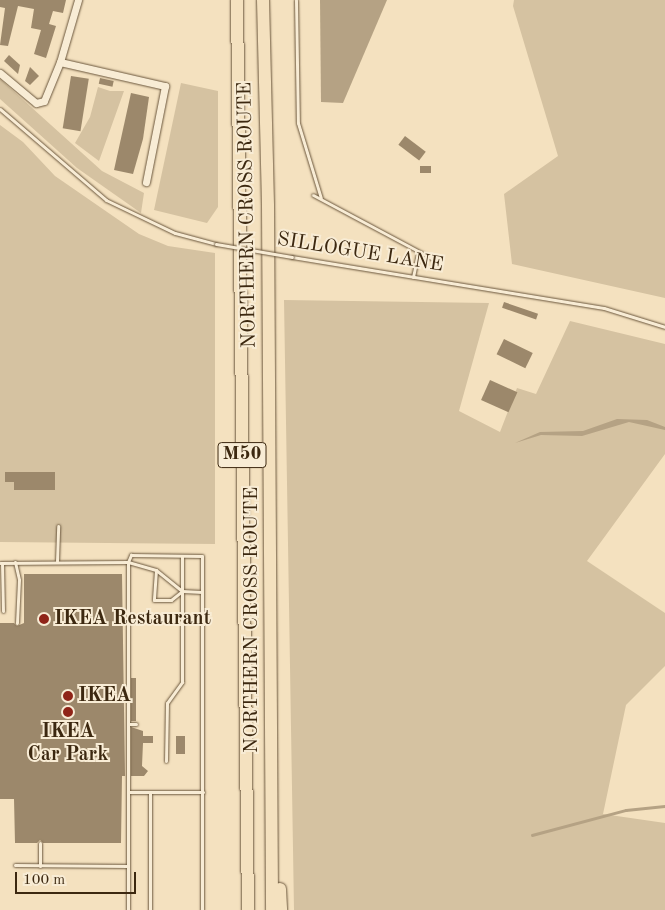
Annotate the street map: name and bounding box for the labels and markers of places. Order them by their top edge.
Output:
place label: IKEA Restaurant [54,607,211,631]
marker: IKEA Restaurant [38,613,50,625]
place label: IKEA [78,684,131,708]
marker: IKEA [62,690,74,702]
marker: IKEA Car Park [62,706,74,718]
place label: IKEA Car Park [28,720,108,767]

